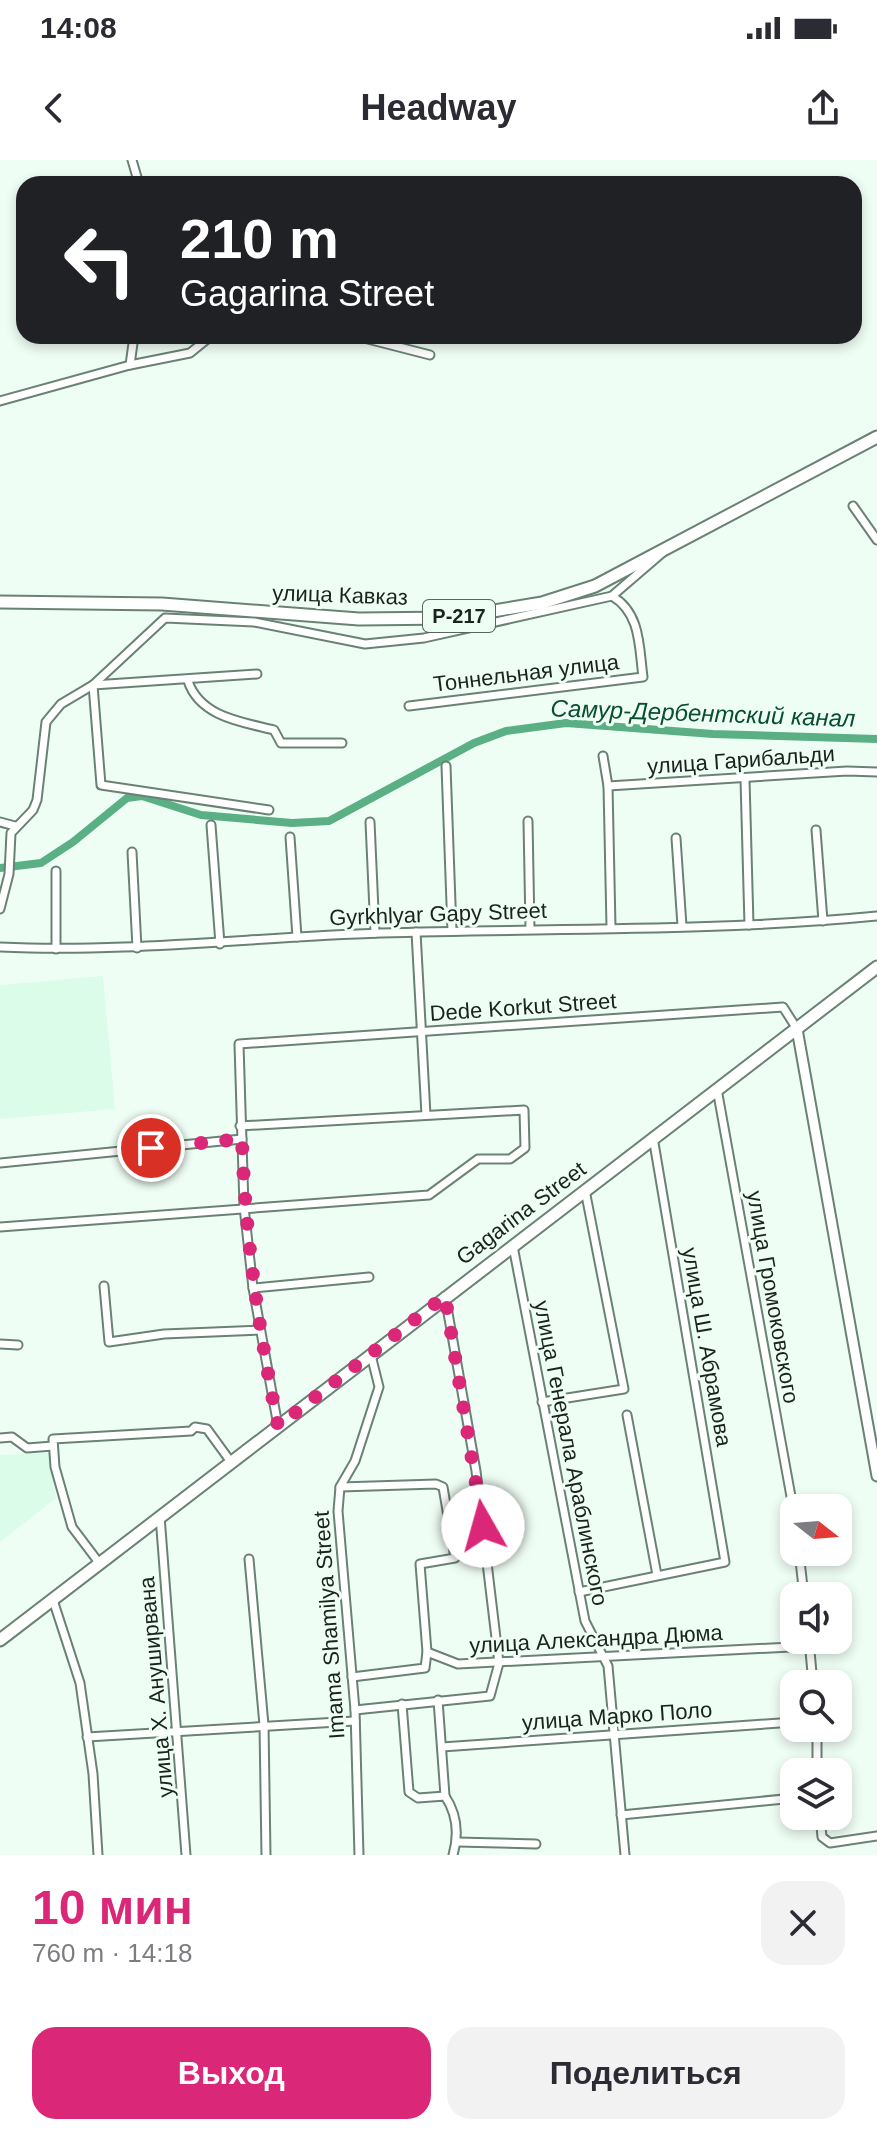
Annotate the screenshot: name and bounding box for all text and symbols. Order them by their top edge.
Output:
text: 14:08 [40,11,117,44]
icon: back [32,86,76,130]
icon: share [801,86,845,130]
text: Headway [360,87,517,128]
text: 210 m [180,207,339,270]
icon: left [48,208,152,312]
text: Gagarina Street [180,273,434,314]
street label: улица Кавказ [272,580,408,610]
road number: Р-217 [423,600,495,632]
street label: Тоннельная улица [432,649,621,697]
water label: Самур-Дербентский канал [550,694,856,732]
street label: улица Гарибальди [646,741,836,779]
street label: Gyrkhlyar Gapy Street [329,898,547,930]
street label: Dede Korkut Street [429,988,617,1026]
pin [117,1114,185,1182]
icon: arrive [129,1126,173,1170]
street label: Gagarina Street [451,1156,591,1270]
street label: улица Громоковского [742,1189,804,1405]
street label: улица Ш. Абрамова [677,1245,737,1449]
street label: улица Генерала Араблинского [529,1298,613,1608]
position arrow [441,1484,525,1568]
north arrow [780,1494,852,1566]
map controls [780,1494,852,1830]
street label: Imama Shamilya Street [309,1510,349,1740]
street label: улица Х. Ануширвана [134,1575,178,1798]
button: sound [780,1582,852,1654]
street label: улица Александра Дюма [469,1620,724,1658]
button: search [780,1670,852,1742]
street label: улица Марко Поло [521,1697,713,1735]
button: layers [780,1758,852,1830]
text: 10 мин [32,1881,193,1934]
button: close [761,1881,845,1965]
text: 760 m · 14:18 [32,1938,192,1968]
button: Выход [32,2027,431,2119]
button: Поделиться [447,2027,845,2119]

